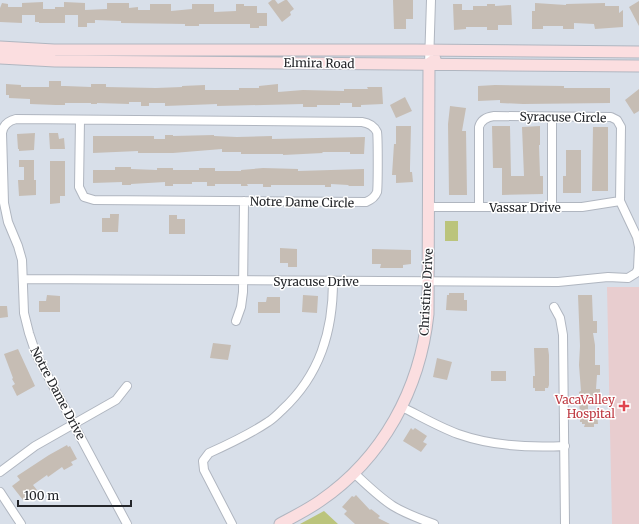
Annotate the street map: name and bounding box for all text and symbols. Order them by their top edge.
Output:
street label: Elmira Road [283,55,355,71]
street label: Syracuse Circle [519,109,607,125]
street label: Notre Dame Circle [250,194,354,210]
street label: Vassar Drive [488,200,561,215]
street label: Christine Drive [416,248,436,336]
street label: Syracuse Drive [273,274,359,289]
street label: Notre Dame Drive [27,344,89,442]
place label: VacaValley Hospital [554,392,615,421]
marker: VacaValley Hospital [618,400,630,412]
scale bar [18,482,131,508]
text: 100 m [24,488,59,503]

